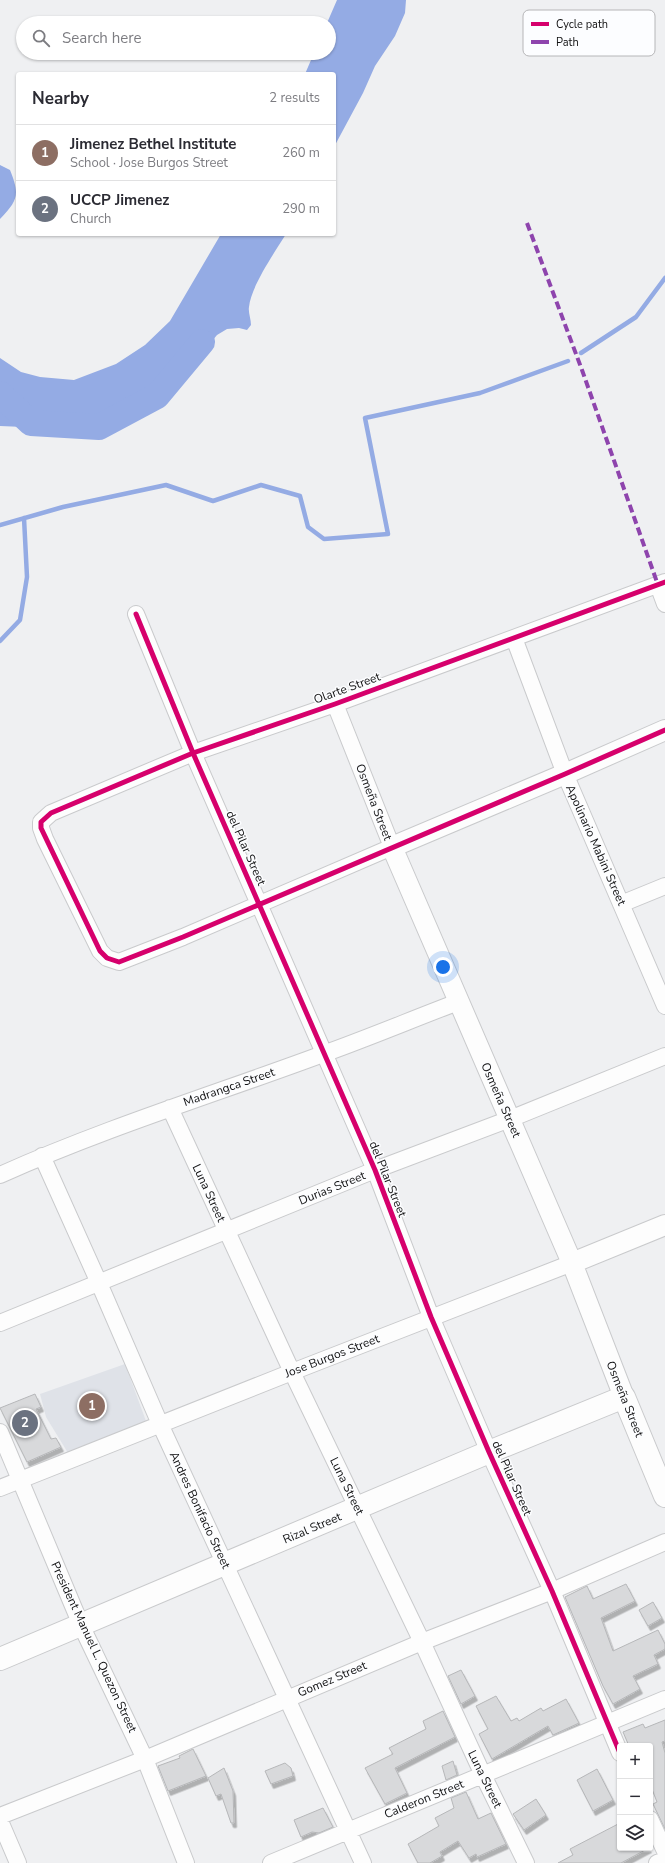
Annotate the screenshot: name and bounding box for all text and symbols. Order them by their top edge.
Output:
legend [523,10,655,56]
search box [16,16,336,60]
text: Cycle path [556,17,608,32]
icon: search [30,27,52,49]
text: Search here [62,28,142,48]
text: Path [556,35,579,50]
text: Nearby [32,87,89,110]
text: 2 results [269,89,320,107]
text: Jimenez Bethel Institute [70,134,236,154]
text: 1 [41,144,49,162]
text: 260 m [282,144,320,162]
text: School · Jose Burgos Street [70,154,228,172]
text: UCCP Jimenez [70,190,169,210]
text: 2 [41,200,49,218]
text: 290 m [282,200,320,218]
text: Church [70,210,111,228]
street label: Olarte Street [311,668,383,708]
street label: Osmeña Street [352,761,396,843]
street label: Apolinario Mabini Street [562,782,630,909]
street label: del Pilar Street [222,808,270,889]
your location [433,957,453,977]
street label: Osmeña Street [477,1060,525,1141]
street label: Madrangca Street [181,1064,278,1110]
street label: del Pilar Street [366,1139,411,1220]
street label: Luna Street [189,1161,230,1225]
street label: Durias Street [296,1167,368,1209]
street label: Jose Burgos Street [281,1330,382,1382]
street label: Osmeña Street [602,1359,648,1440]
pin: 1 [79,1391,105,1421]
pin: 2 [12,1408,38,1438]
street label: del Pilar Street [488,1438,536,1519]
street label: Andres Bonifacio Street [166,1449,235,1572]
street label: Luna Street [326,1455,368,1518]
street label: Rizal Street [280,1508,344,1547]
street label: President Manuel L. Quezon Street [47,1559,141,1736]
street label: Gomez Street [295,1657,370,1701]
map controls [617,1743,653,1851]
button: + [617,1743,653,1779]
street label: Luna Street [464,1748,506,1811]
street label: Calderon Street [382,1775,467,1822]
button: − [617,1779,653,1815]
button: layers [617,1815,653,1851]

